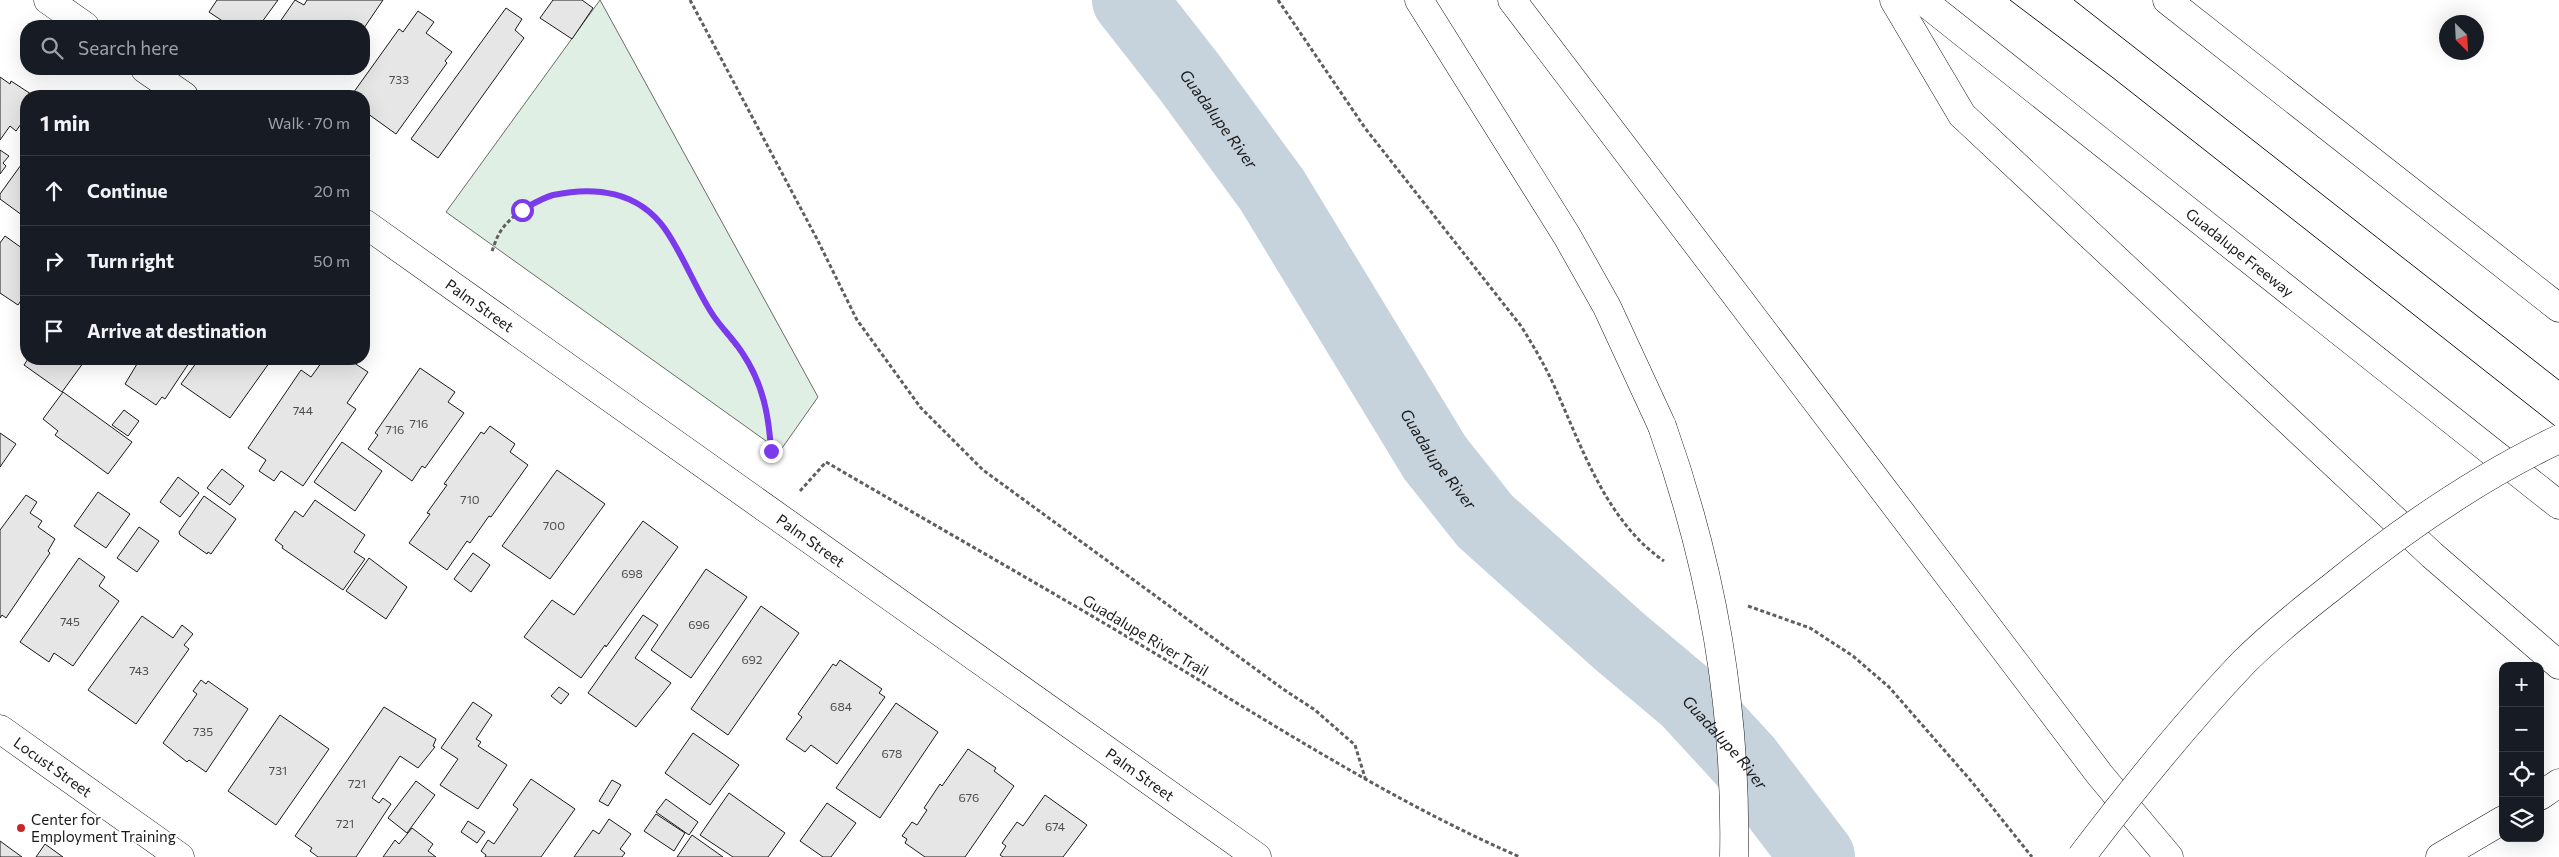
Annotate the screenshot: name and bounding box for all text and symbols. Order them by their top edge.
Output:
north arrow [2439,15,2484,60]
search box [20,20,370,75]
icon: search [38,34,66,62]
text: Search here [78,36,178,59]
water label: Guadalupe River [1177,65,1263,172]
house number: 733 [389,72,409,86]
text: 1 min [40,110,90,135]
text: Walk · 70 m [268,113,350,132]
icon: ahead [40,177,68,205]
text: Continue [87,179,167,202]
text: 20 m [314,181,350,200]
route start [511,199,534,222]
street label: Guadalupe Freeway [2183,204,2298,301]
icon: right [40,247,68,275]
text: Turn right [87,249,174,272]
text: 50 m [313,251,350,270]
street label: Palm Street [442,275,517,336]
icon: arrive [40,317,68,345]
text: Arrive at destination [87,319,267,342]
house number: 744 [293,403,313,417]
water label: Guadalupe River [1397,405,1481,513]
house number: 716 [410,416,428,430]
house number: 716 [386,422,404,436]
route end [760,440,783,463]
house number: 710 [460,492,480,506]
street label: Palm Street [773,510,848,571]
house number: 700 [543,518,565,532]
house number: 698 [621,566,643,580]
street label: Guadalupe River Trail [1080,590,1212,680]
house number: 745 [60,614,80,628]
house number: 696 [688,617,710,631]
house number: 692 [741,652,763,666]
map controls [2499,662,2544,842]
button: + [2499,662,2544,707]
house number: 743 [129,663,149,677]
water label: Guadalupe River [1680,691,1772,793]
house number: 684 [830,699,852,713]
button: − [2499,707,2544,752]
house number: 735 [193,724,213,738]
street label: Locust Street [10,733,96,801]
street label: Palm Street [1103,744,1178,804]
house number: 678 [882,746,902,760]
button: locate [2499,752,2544,797]
house number: 731 [269,763,287,777]
house number: 721 [348,776,366,790]
house number: 676 [959,790,979,804]
button: layers [2499,797,2544,842]
place label: Center for Employment Training [31,810,176,845]
house number: 721 [336,816,354,830]
house number: 674 [1045,819,1065,833]
marker: Center for Employment Training [15,822,27,834]

